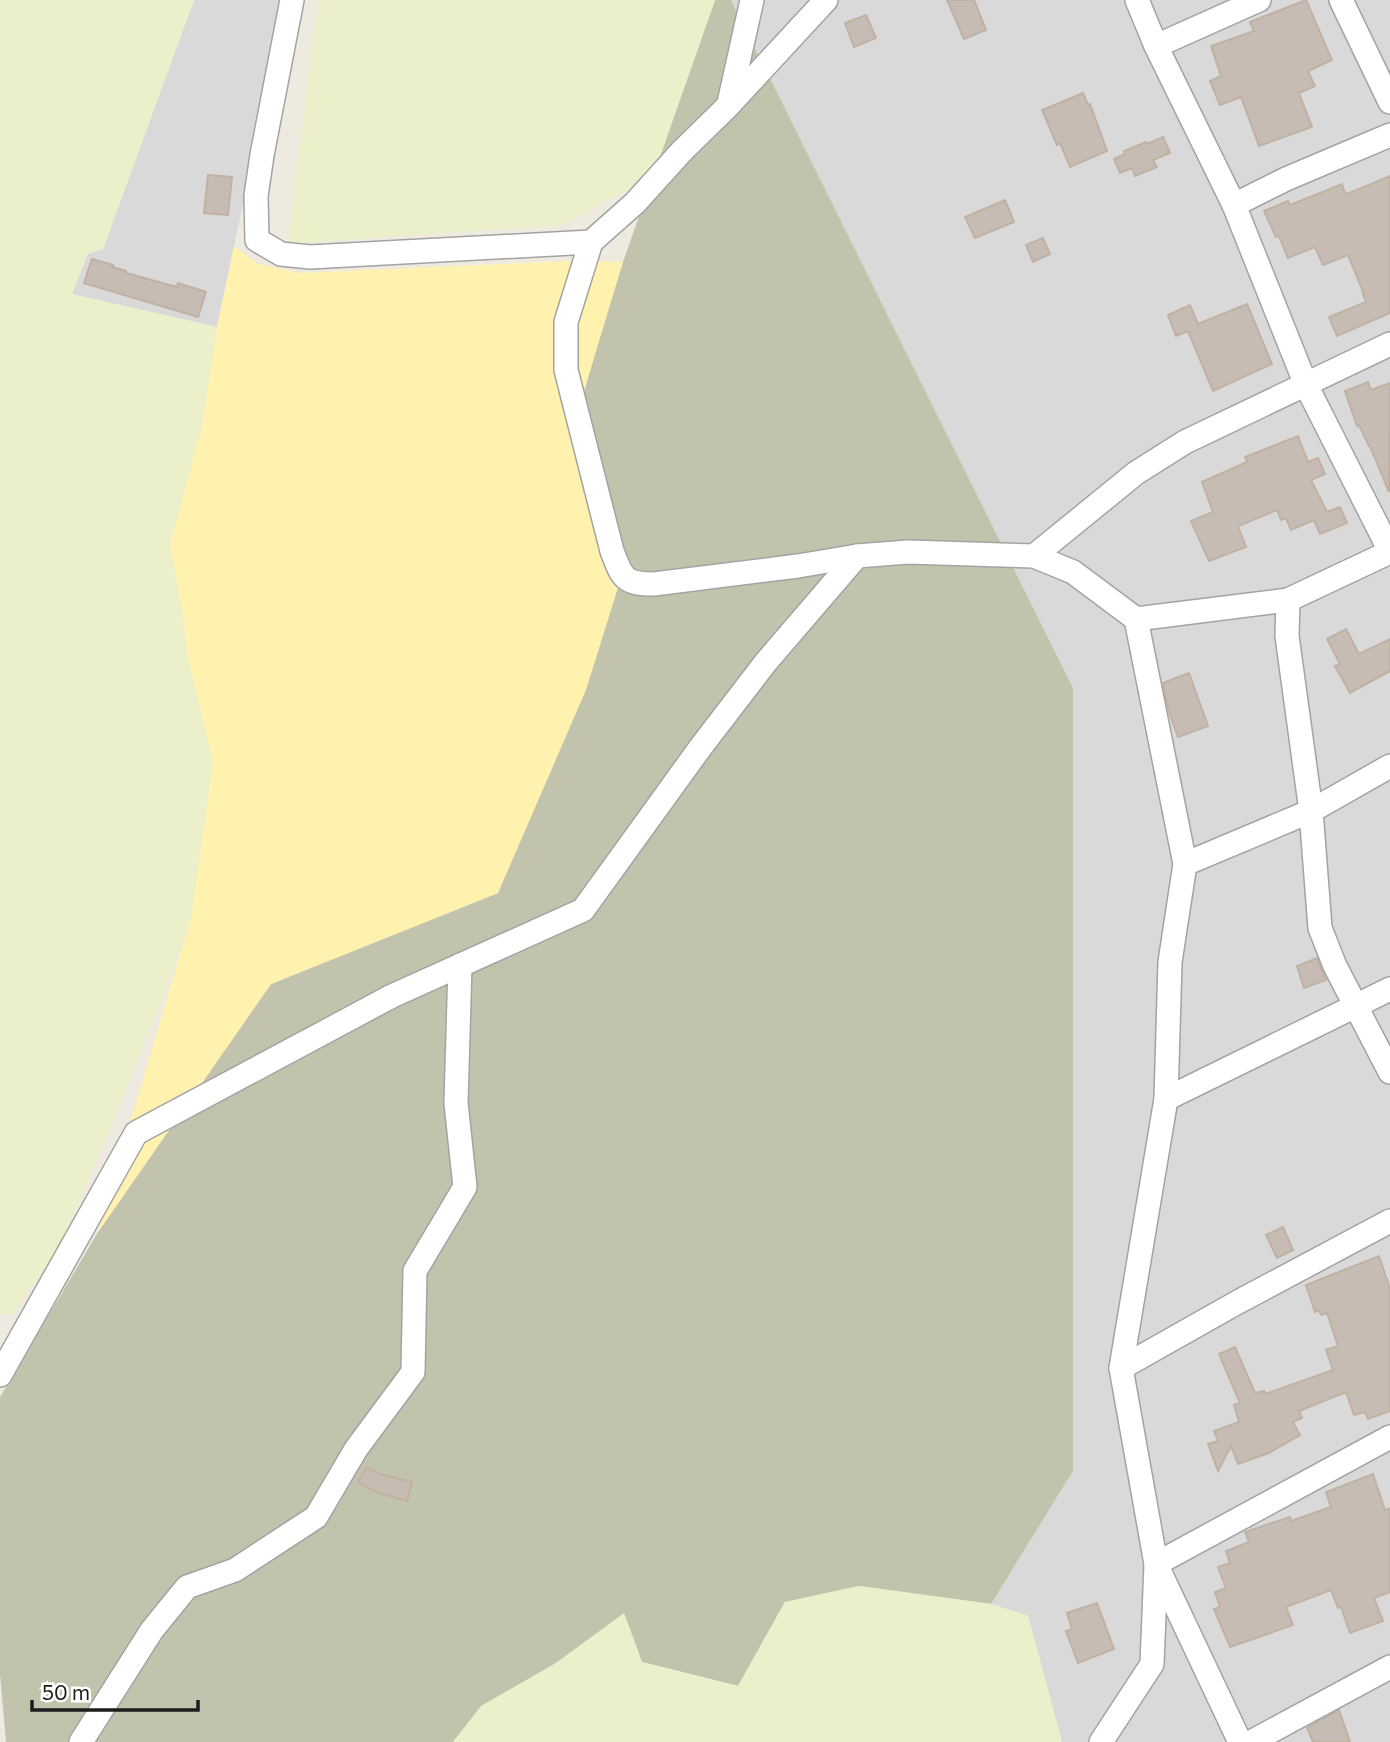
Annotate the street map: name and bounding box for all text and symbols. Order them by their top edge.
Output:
scale bar [32,1668,198,1712]
text: 50 m [42,1679,90,1704]

